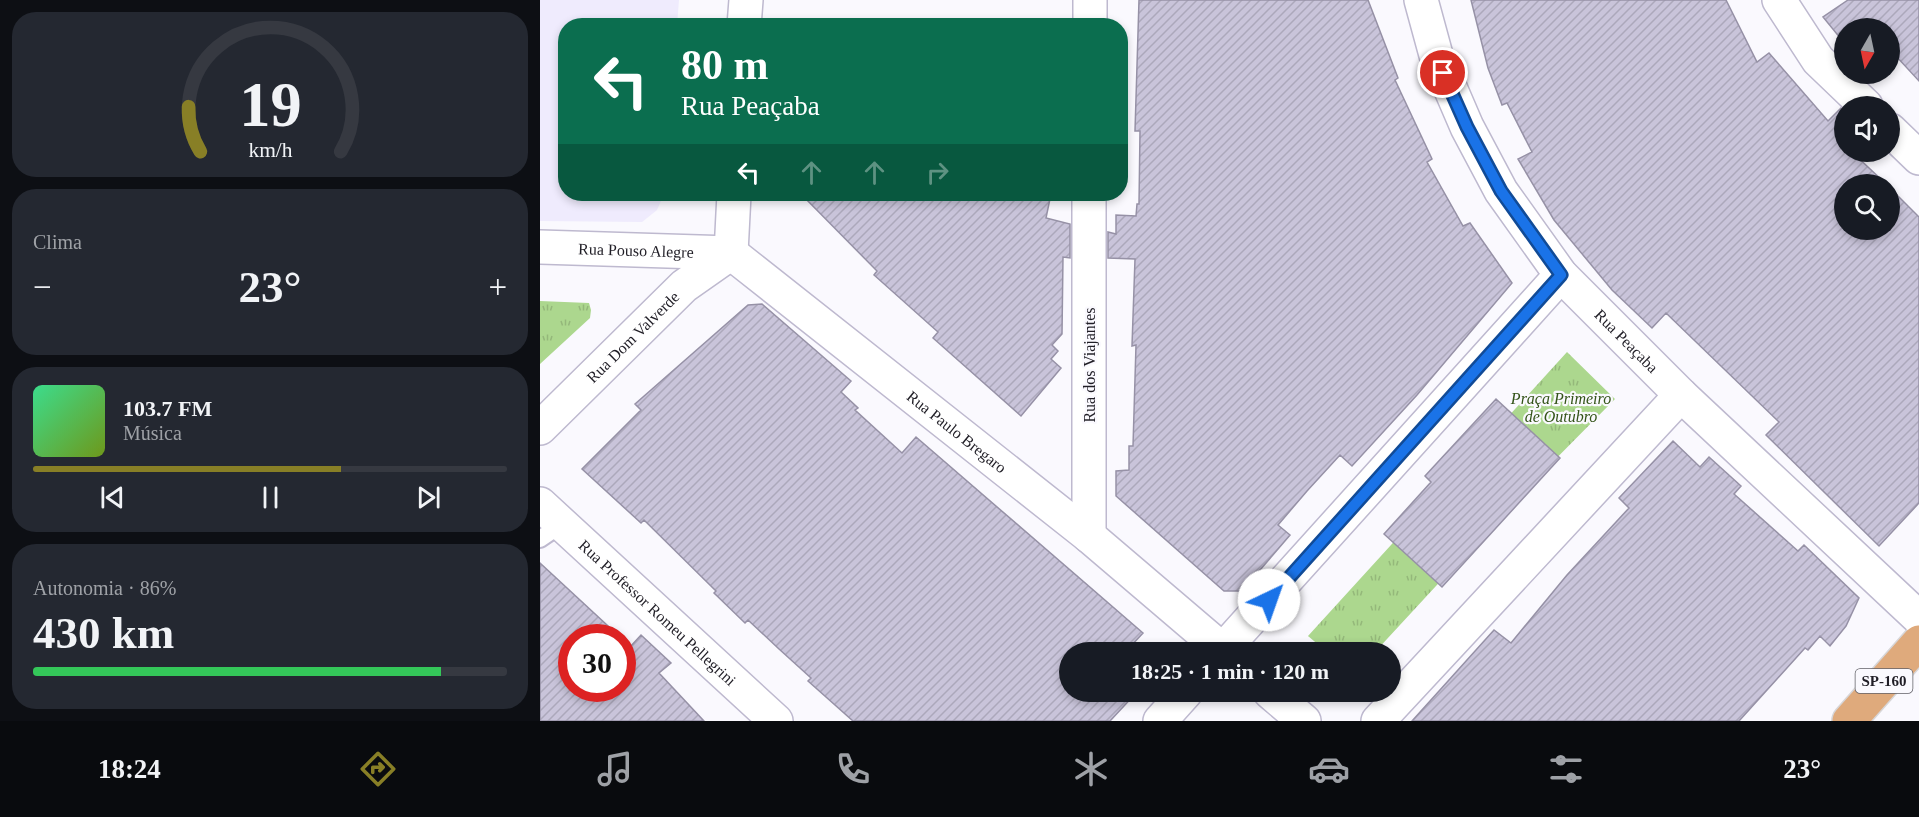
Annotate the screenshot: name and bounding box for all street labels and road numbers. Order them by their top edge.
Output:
street label: Rua Pouso Alegre [578,240,694,261]
street label: Rua Dom Valverde [583,288,682,386]
street label: Rua Peaçaba [1591,306,1661,376]
street label: Rua dos Viajantes [1081,307,1099,423]
street label: Rua Paulo Bregaro [904,388,1010,476]
street label: Rua Professor Romeu Pellegrini [576,536,740,689]
road number: SP-160 [1856,669,1912,693]

